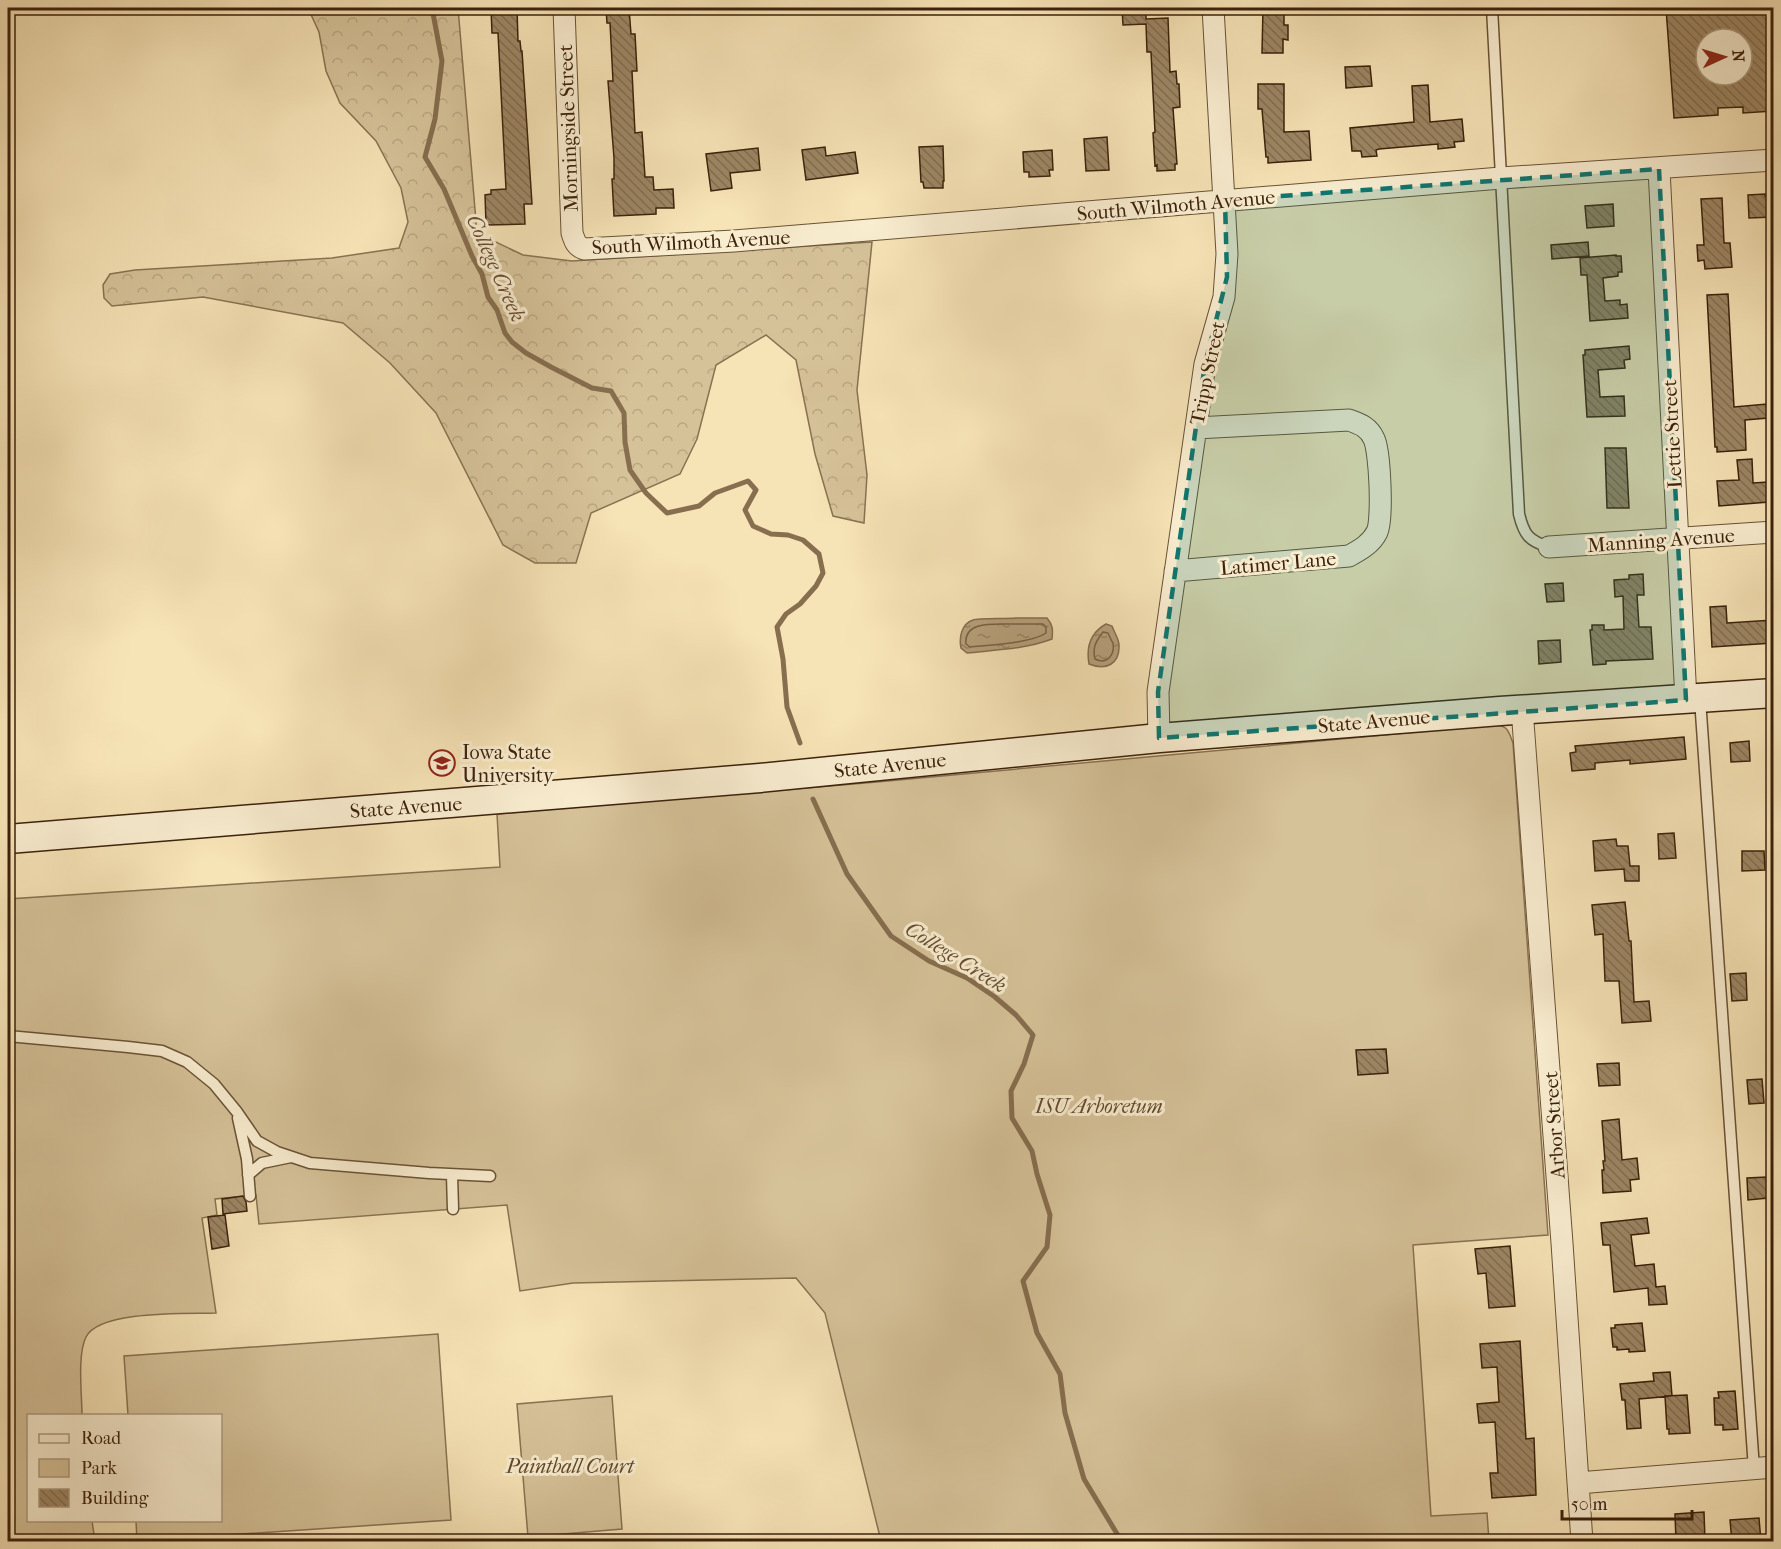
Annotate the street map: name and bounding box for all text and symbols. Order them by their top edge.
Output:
north arrow [1694,27,1754,87]
street label: Morningside Street [554,44,583,212]
text: N [1729,49,1748,64]
street label: South Wilmoth Avenue [1076,185,1276,226]
water label: College Creek [462,211,530,325]
street label: South Wilmoth Avenue [591,226,791,259]
street label: Tripp Street [1185,319,1230,427]
street label: Lettie Street [1658,379,1687,489]
street label: Manning Avenue [1587,524,1736,557]
street label: Latimer Lane [1219,547,1337,580]
street label: State Avenue [1317,705,1431,738]
place label: Iowa State University [462,741,555,787]
school or university icon: Iowa State University [427,748,457,778]
street label: State Avenue [833,748,947,783]
street label: State Avenue [349,792,463,823]
water label: College Creek [901,916,1011,998]
street label: Arbor Street [1539,1071,1570,1180]
park label: ISU Arboretum [1034,1095,1163,1118]
legend [27,1414,222,1522]
text: Road [81,1428,121,1449]
park label: Paintball Court [505,1455,636,1478]
text: Park [81,1458,118,1479]
scale bar [1562,1483,1692,1521]
text: Building [81,1488,149,1509]
text: 50 m [1571,1494,1608,1515]

